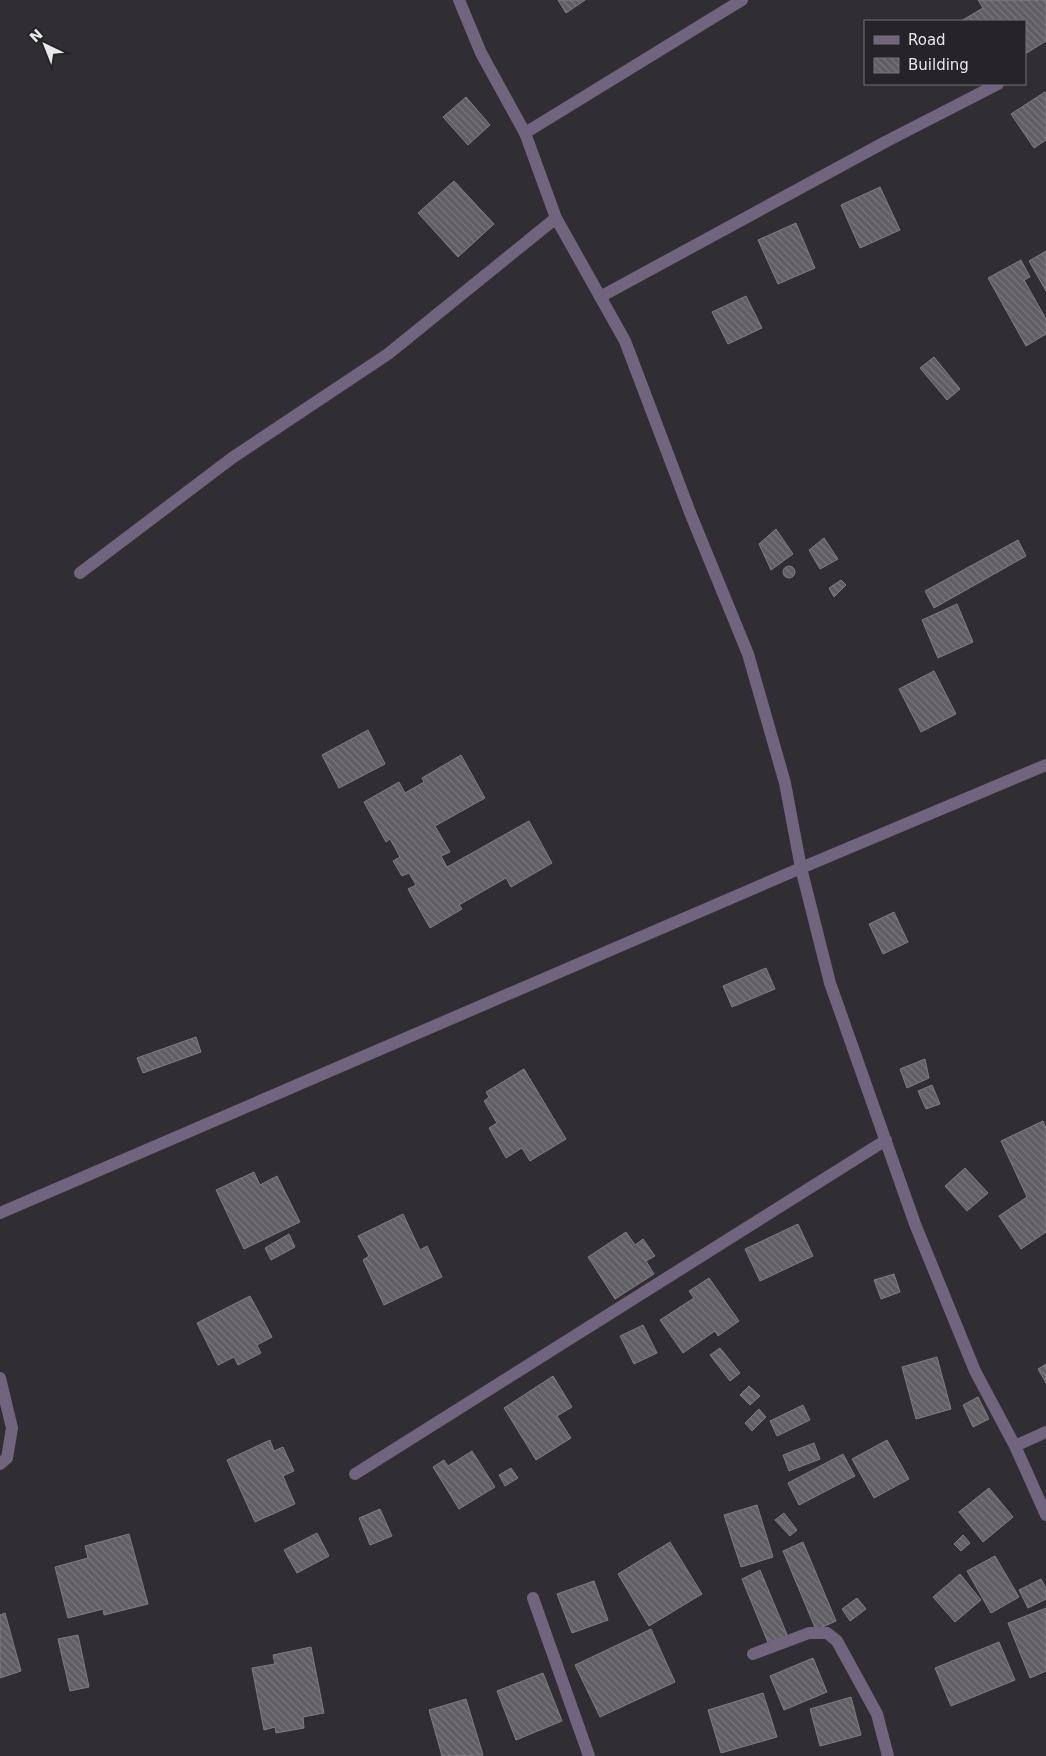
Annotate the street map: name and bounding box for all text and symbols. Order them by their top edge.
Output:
north arrow [20,20,70,70]
legend [864,20,1026,85]
text: N [26,26,46,45]
text: Road [908,31,946,49]
text: Building [908,56,969,74]

